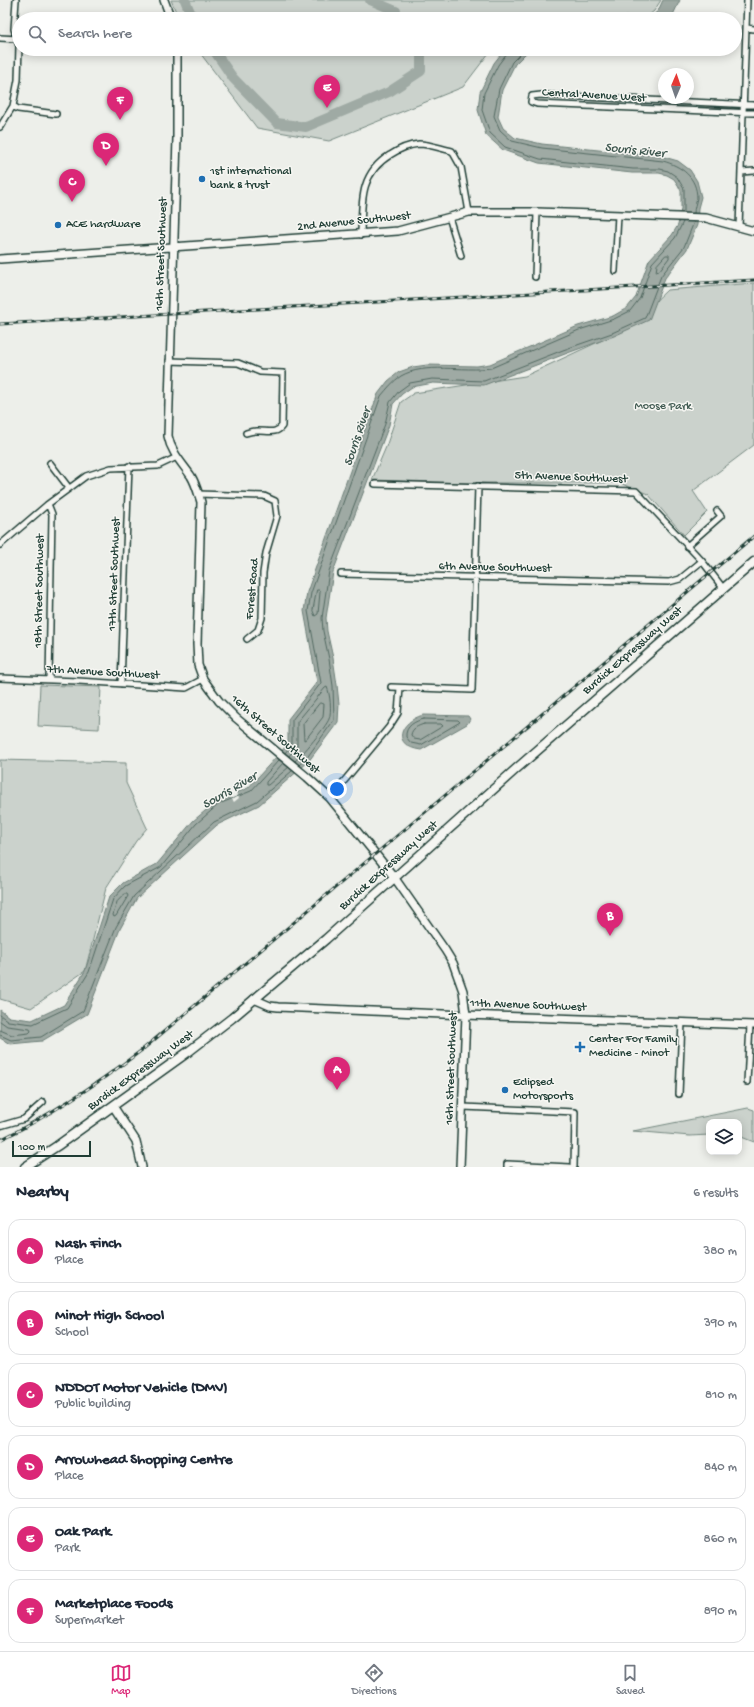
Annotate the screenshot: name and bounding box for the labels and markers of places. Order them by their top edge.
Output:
pin: E [314,75,340,108]
pin: F [107,87,133,120]
pin: D [93,133,119,166]
place label: 1st international bank & trust [209,165,292,193]
pin: C [59,169,85,202]
marker: 1st international bank & trust [197,174,207,184]
place label: ACE hardware [66,218,141,232]
marker: ACE hardware [53,220,63,230]
pin: B [597,903,623,936]
place label: Center For Family Medicine - Minot [589,1033,678,1061]
marker: Center For Family Medicine - Minot [574,1041,586,1053]
pin: A [324,1057,350,1090]
place label: Eclipsed Motorsports [513,1076,574,1104]
marker: Eclipsed Motorsports [500,1085,510,1095]

